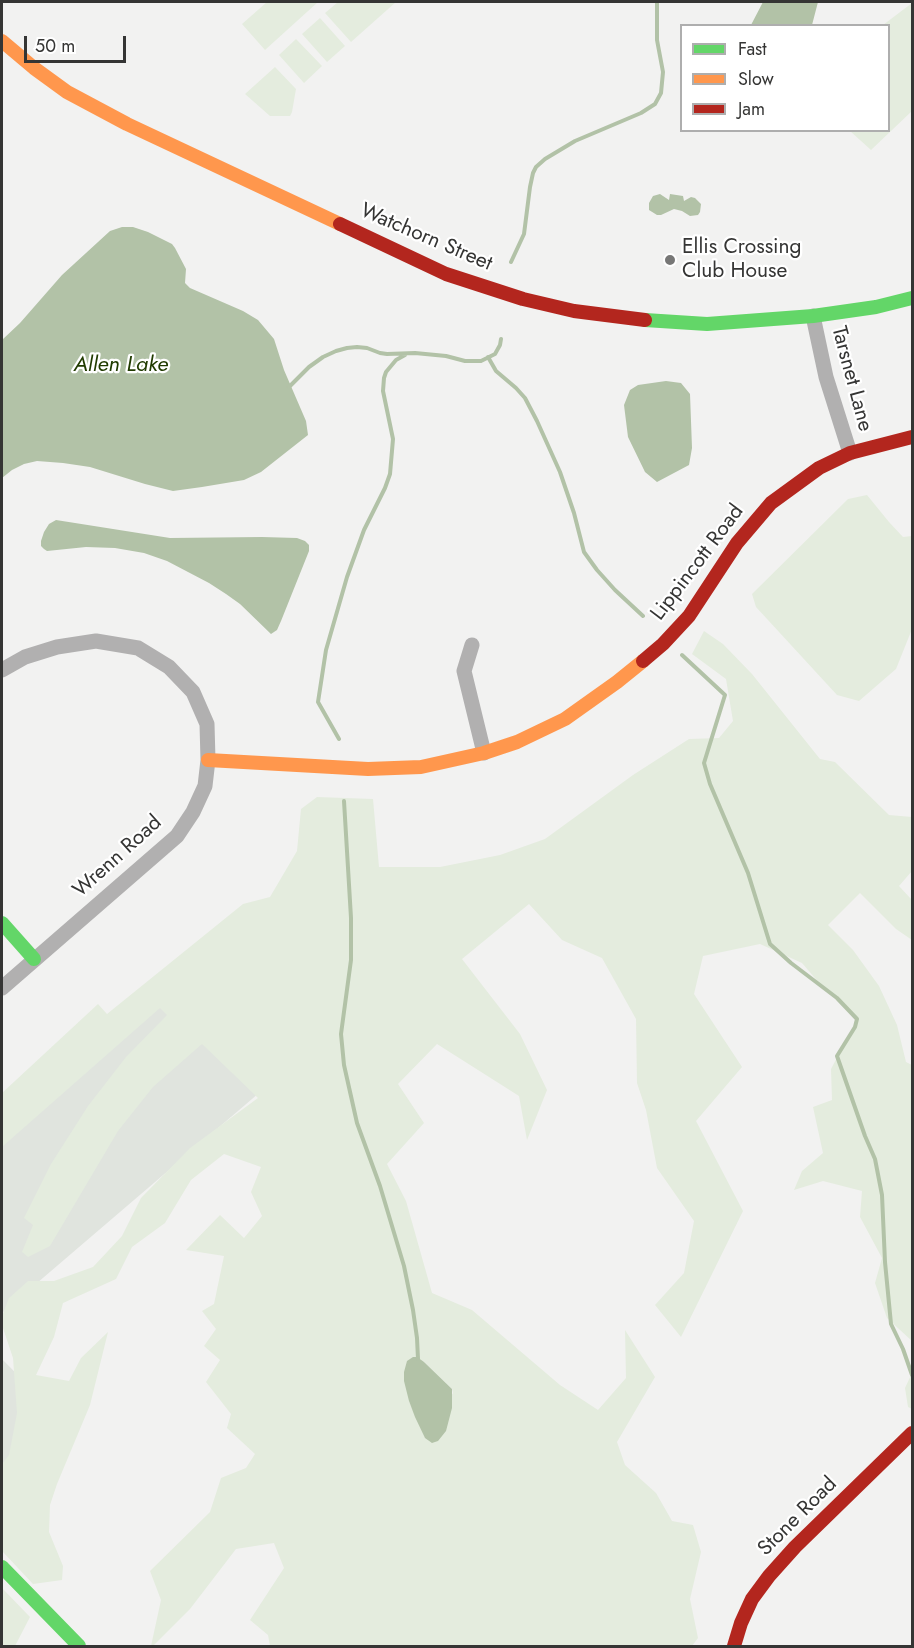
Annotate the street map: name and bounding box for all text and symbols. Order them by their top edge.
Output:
scale bar [27,24,129,62]
legend [680,24,890,132]
text: 50 m [35,33,75,59]
text: Fast [738,36,767,62]
text: Slow [738,66,774,92]
text: Jam [738,96,765,122]
street label: Watchorn Street [356,199,496,277]
place label: Ellis Crossing Club House [682,235,802,285]
marker: Ellis Crossing Club House [663,253,677,267]
street label: Tarsnet Lane [825,324,877,434]
water label: Allen Lake [74,353,168,379]
street label: Lippincott Road [646,500,750,626]
street label: Wrenn Road [68,811,168,903]
street label: Stone Road [753,1472,843,1562]

